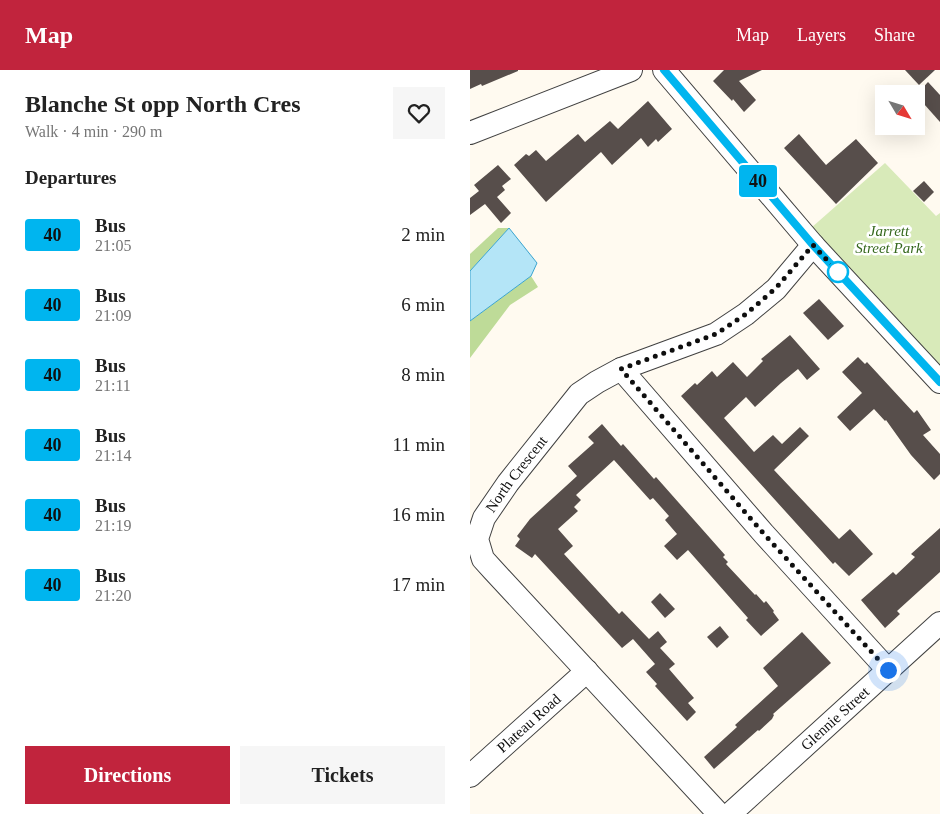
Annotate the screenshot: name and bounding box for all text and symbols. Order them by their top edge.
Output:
text: Map [25,22,73,48]
text: Map [736,25,769,45]
text: Layers [797,25,846,45]
text: Share [874,25,915,45]
north arrow [875,85,925,135]
map controls [875,85,925,135]
button: heart [393,87,445,139]
text: Blanche St opp North Cres [25,91,301,117]
text: Walk · 4 min · 290 m [25,123,162,140]
line badge: 40 [736,165,780,197]
text: Departures [25,167,116,188]
text: 40 [749,171,767,191]
text: Bus [95,215,126,236]
park label: Jarrett Street Park [855,223,923,256]
text: 2 min [401,224,445,245]
text: 40 [44,225,62,245]
text: 21:05 [95,237,131,254]
unlabelled marker [827,261,849,283]
text: Bus [95,285,126,306]
text: 6 min [401,294,445,315]
text: 40 [44,295,62,315]
text: 21:09 [95,307,131,324]
text: Bus [95,355,126,376]
text: 8 min [401,364,445,385]
text: 40 [44,365,62,385]
text: 21:11 [95,377,131,394]
text: Bus [95,425,126,446]
street label: North Crescent [482,432,551,515]
text: 11 min [392,434,445,455]
text: 40 [44,435,62,455]
text: 21:14 [95,447,131,464]
text: Bus [95,495,126,516]
text: 16 min [392,504,445,525]
text: 40 [44,505,62,525]
text: 21:19 [95,517,131,534]
text: Bus [95,565,126,586]
text: 17 min [392,574,445,595]
text: 40 [44,575,62,595]
text: 21:20 [95,587,131,604]
your location [876,658,901,683]
street label: Glennie Street [798,683,873,753]
street label: Plateau Road [494,690,564,756]
button: Directions [25,746,230,804]
button: Tickets [240,746,445,804]

